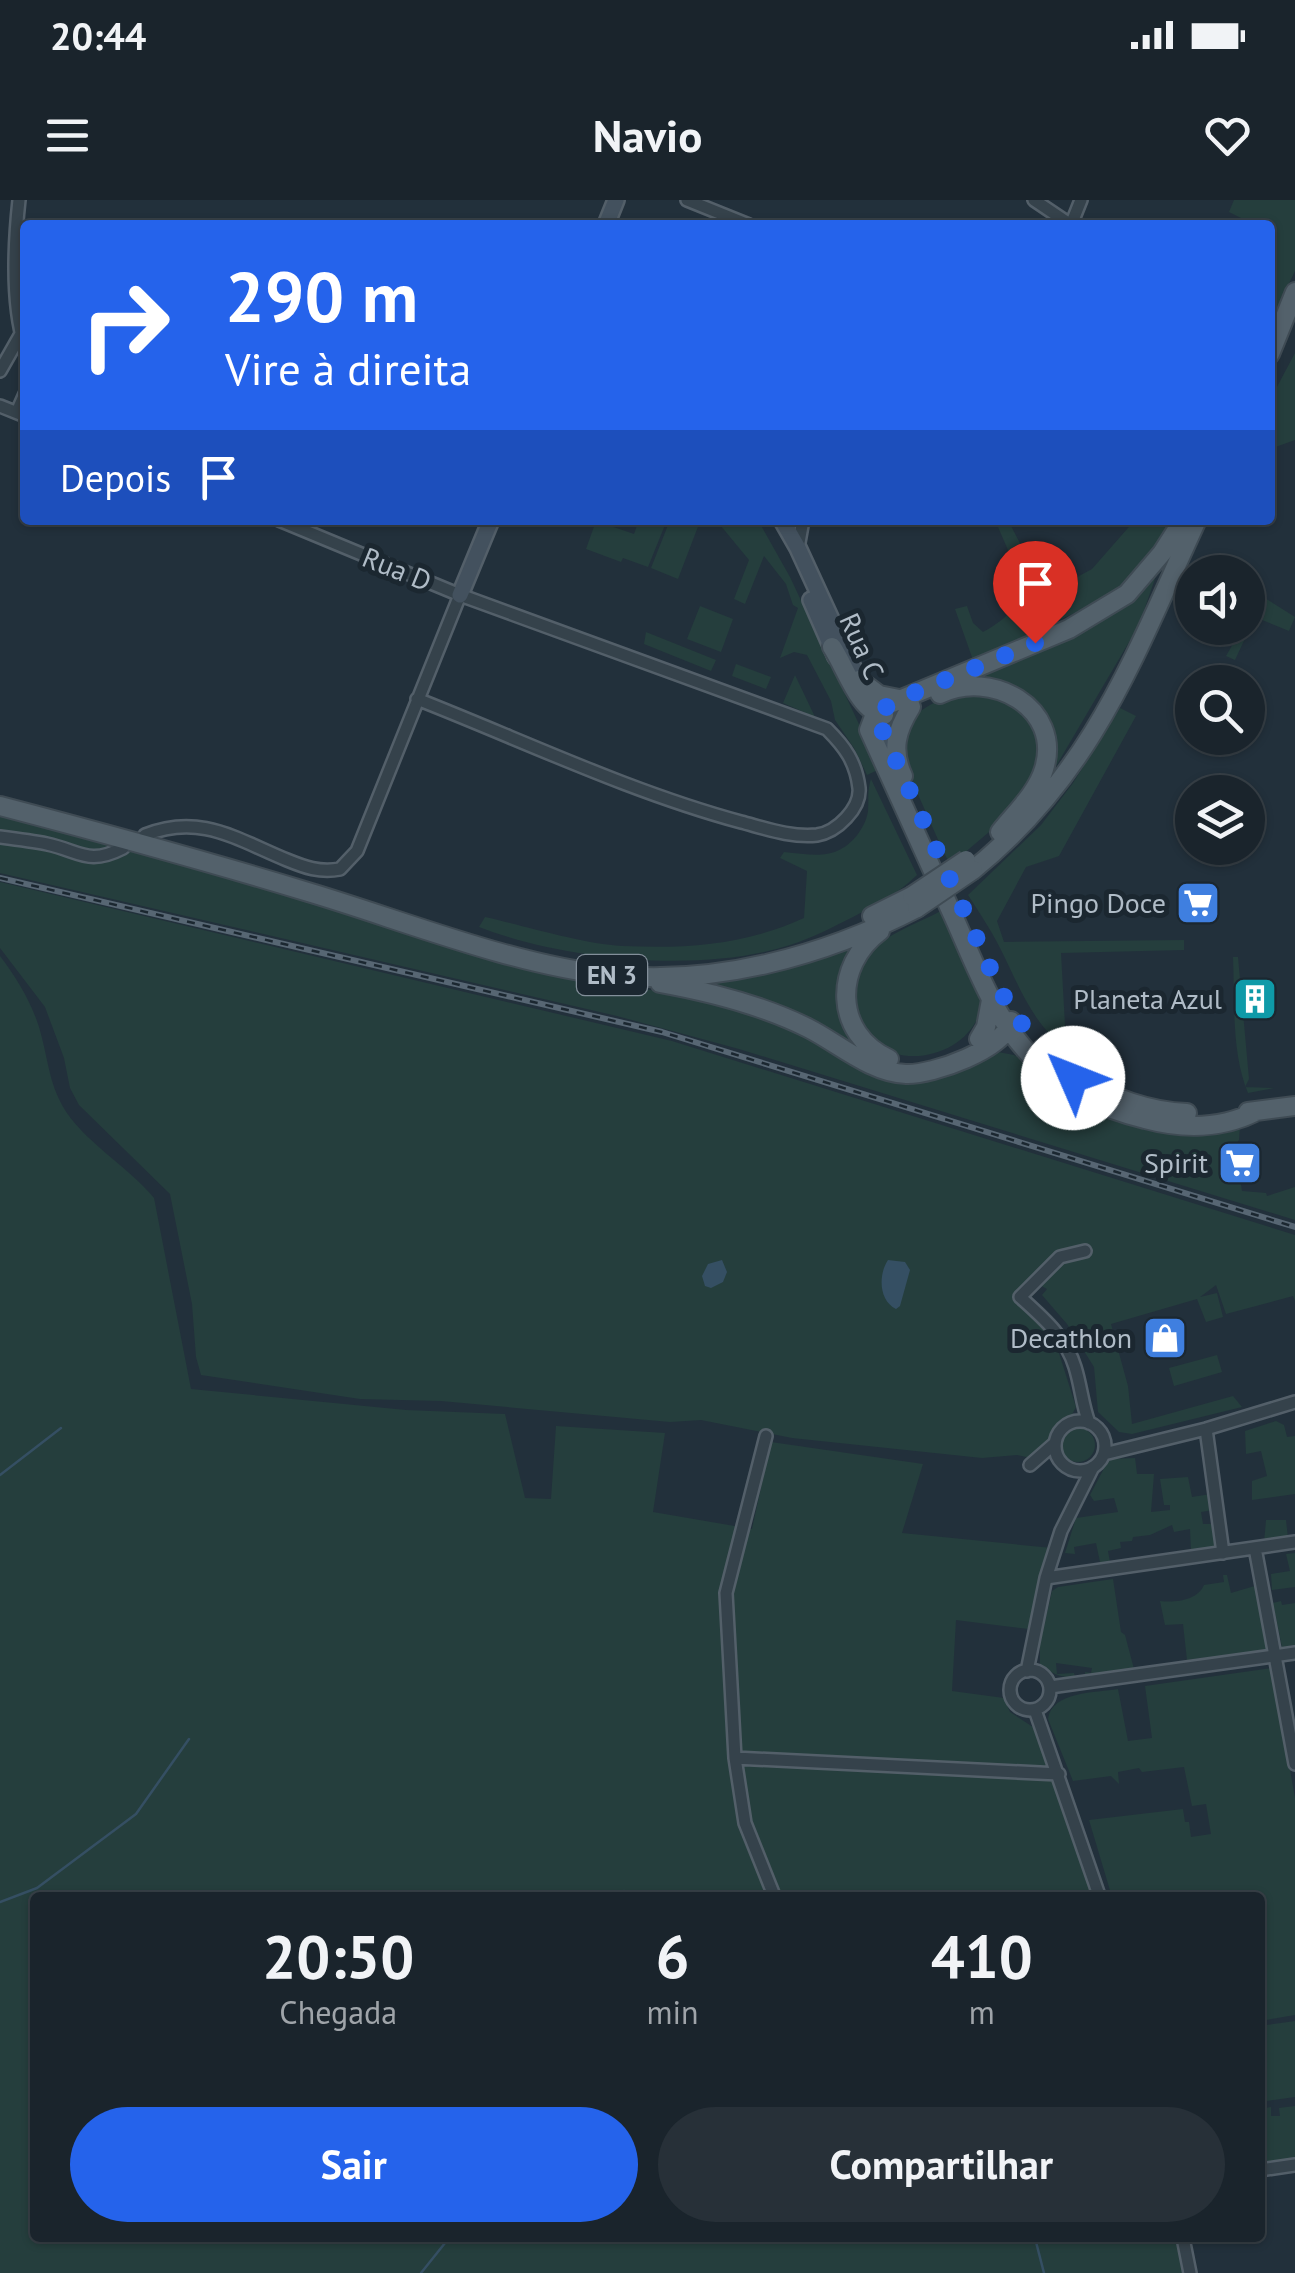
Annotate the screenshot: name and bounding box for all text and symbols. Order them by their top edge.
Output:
text: 20:44 [50,11,146,60]
text: Navio [593,106,702,164]
icon: menu [40,108,95,163]
icon: heart [1200,108,1255,163]
text: 290 m [225,251,418,341]
icon: right [60,260,190,390]
text: Vire à direita [225,339,471,397]
icon: arrive [191,450,246,505]
text: Depois [60,453,171,502]
street label: Rua D [357,538,437,599]
pin [993,541,1078,644]
map controls [1175,555,1265,865]
button: sound [1175,555,1265,645]
icon: arrive [1008,556,1063,611]
street label: Rua C [832,607,893,685]
button: search [1175,665,1265,755]
button: layers [1175,775,1265,865]
supermarket icon: Pingo Doce [1175,880,1221,926]
place label: Pingo Doce [1030,884,1166,921]
road number: EN 3 [577,955,647,995]
building icon: Planeta Azul [1232,976,1278,1022]
place label: Planeta Azul [1073,980,1222,1017]
position arrow [1021,1026,1125,1130]
supermarket icon: Spirit [1217,1140,1263,1186]
place label: Spirit [1144,1144,1208,1181]
shop icon: Decathlon [1142,1315,1188,1361]
place label: Decathlon [1010,1319,1132,1356]
text: 20:50 [262,1917,414,1995]
text: 6 [656,1917,690,1995]
text: 410 [931,1917,1033,1995]
text: Chegada [279,1991,397,2033]
text: min [647,1991,699,2033]
text: m [969,1991,995,2033]
button: Sair [70,2107,638,2222]
button: Compartilhar [658,2107,1225,2222]

